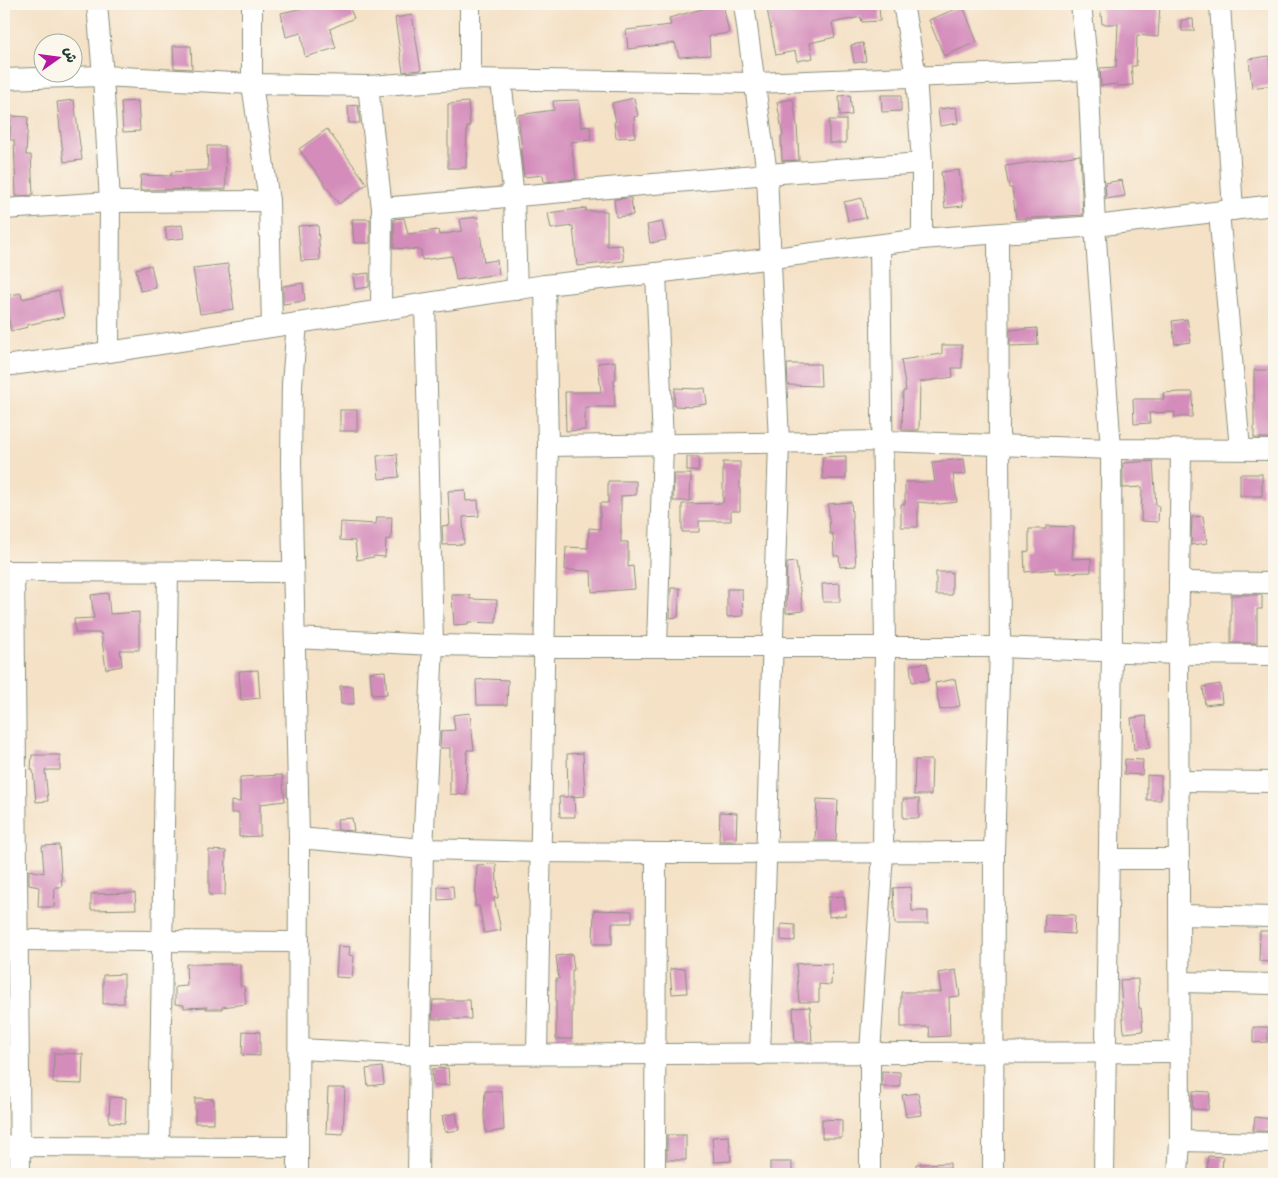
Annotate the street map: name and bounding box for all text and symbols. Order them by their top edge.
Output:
north arrow [32,32,82,82]
text: ش [60,45,80,65]

